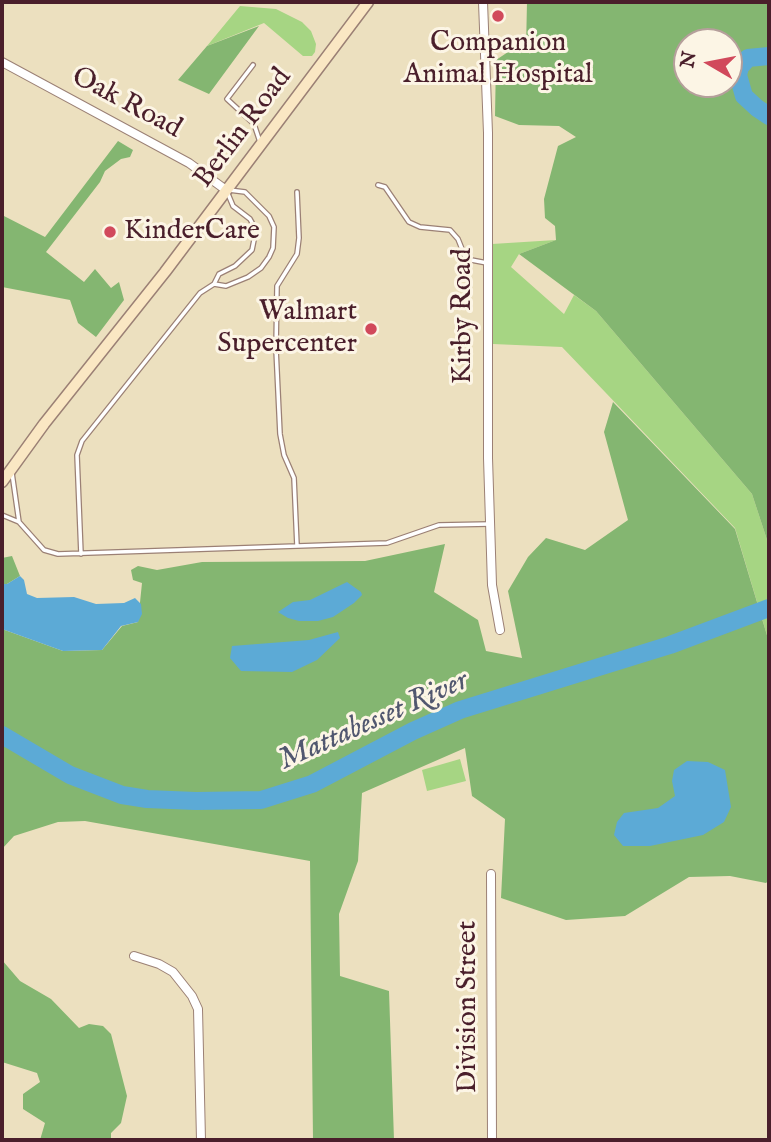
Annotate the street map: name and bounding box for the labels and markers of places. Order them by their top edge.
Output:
marker: Companion Animal Hospital [490,8,506,24]
place label: Companion Animal Hospital [403,27,593,93]
place label: KinderCare [124,215,260,249]
marker: KinderCare [102,224,118,240]
place label: Walmart Supercenter [217,296,357,362]
marker: Walmart Supercenter [363,321,379,337]

